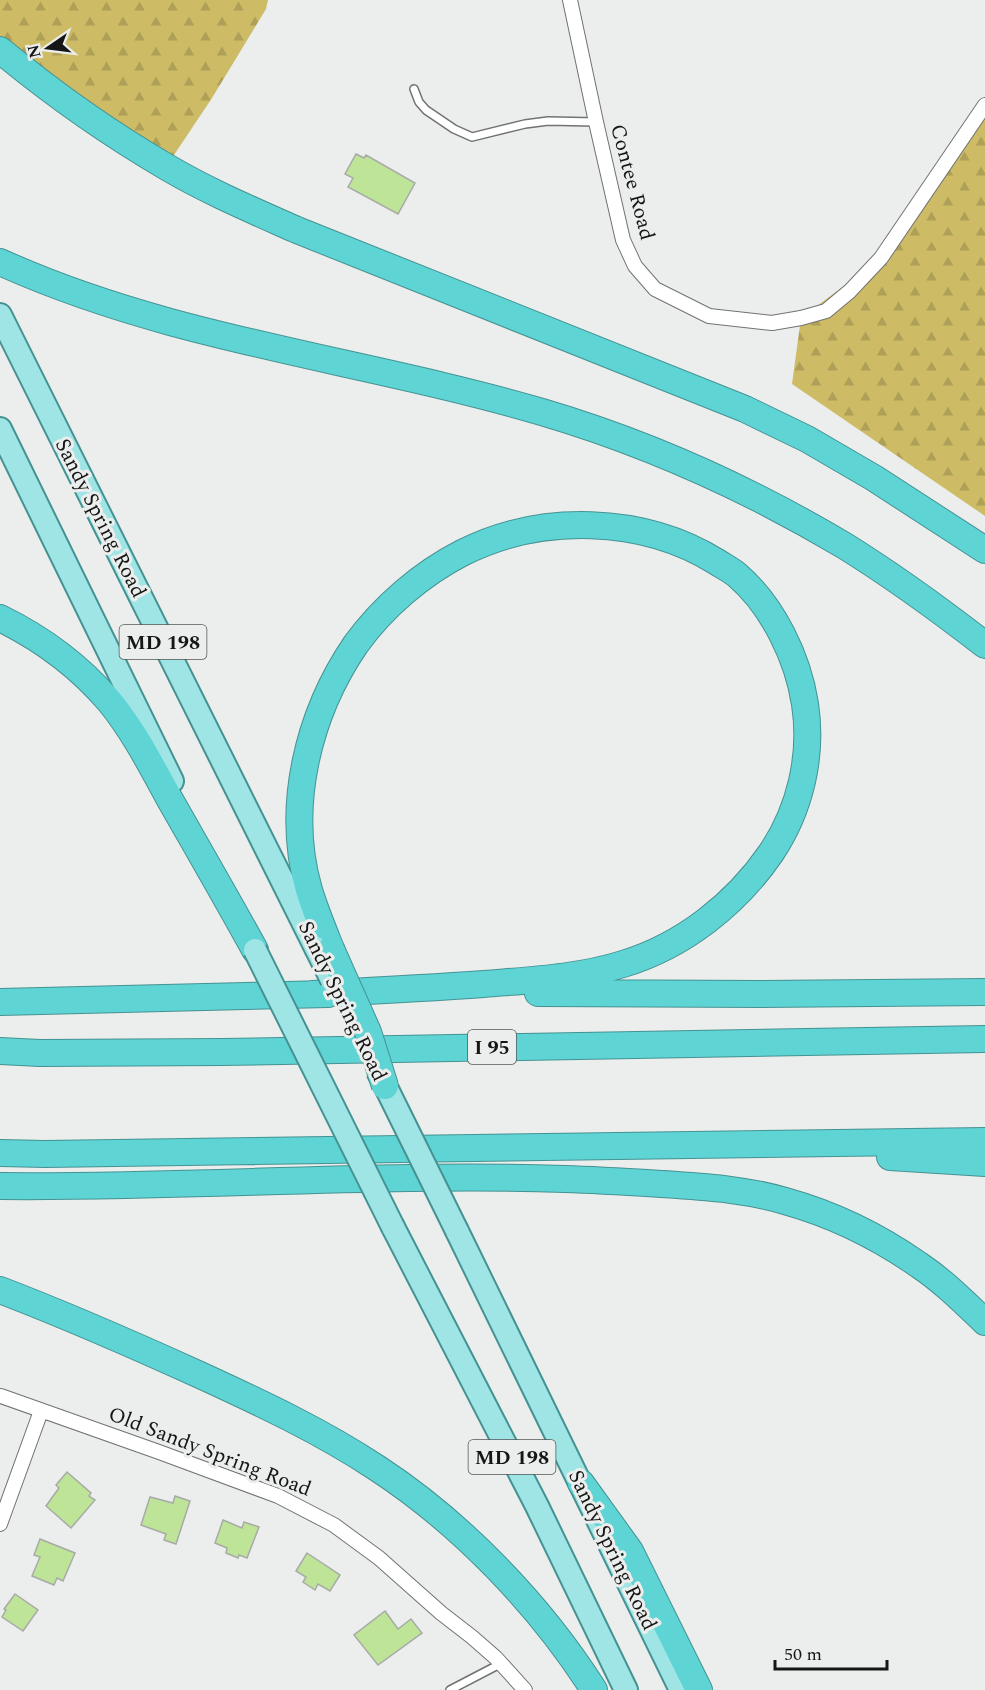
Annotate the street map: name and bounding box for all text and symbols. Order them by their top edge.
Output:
north arrow [18,18,78,78]
text: N [21,42,48,61]
street label: Contee Road [601,121,663,244]
street label: Sandy Spring Road [46,433,154,604]
road number: MD 198 [120,625,207,659]
street label: Sandy Spring Road [289,916,395,1087]
road number: I 95 [468,1030,516,1064]
street label: Old Sandy Spring Road [103,1398,316,1505]
road number: MD 198 [468,1440,556,1474]
street label: Sandy Spring Road [559,1465,665,1636]
scale bar [775,1633,888,1671]
text: 50 m [784,1641,822,1668]

